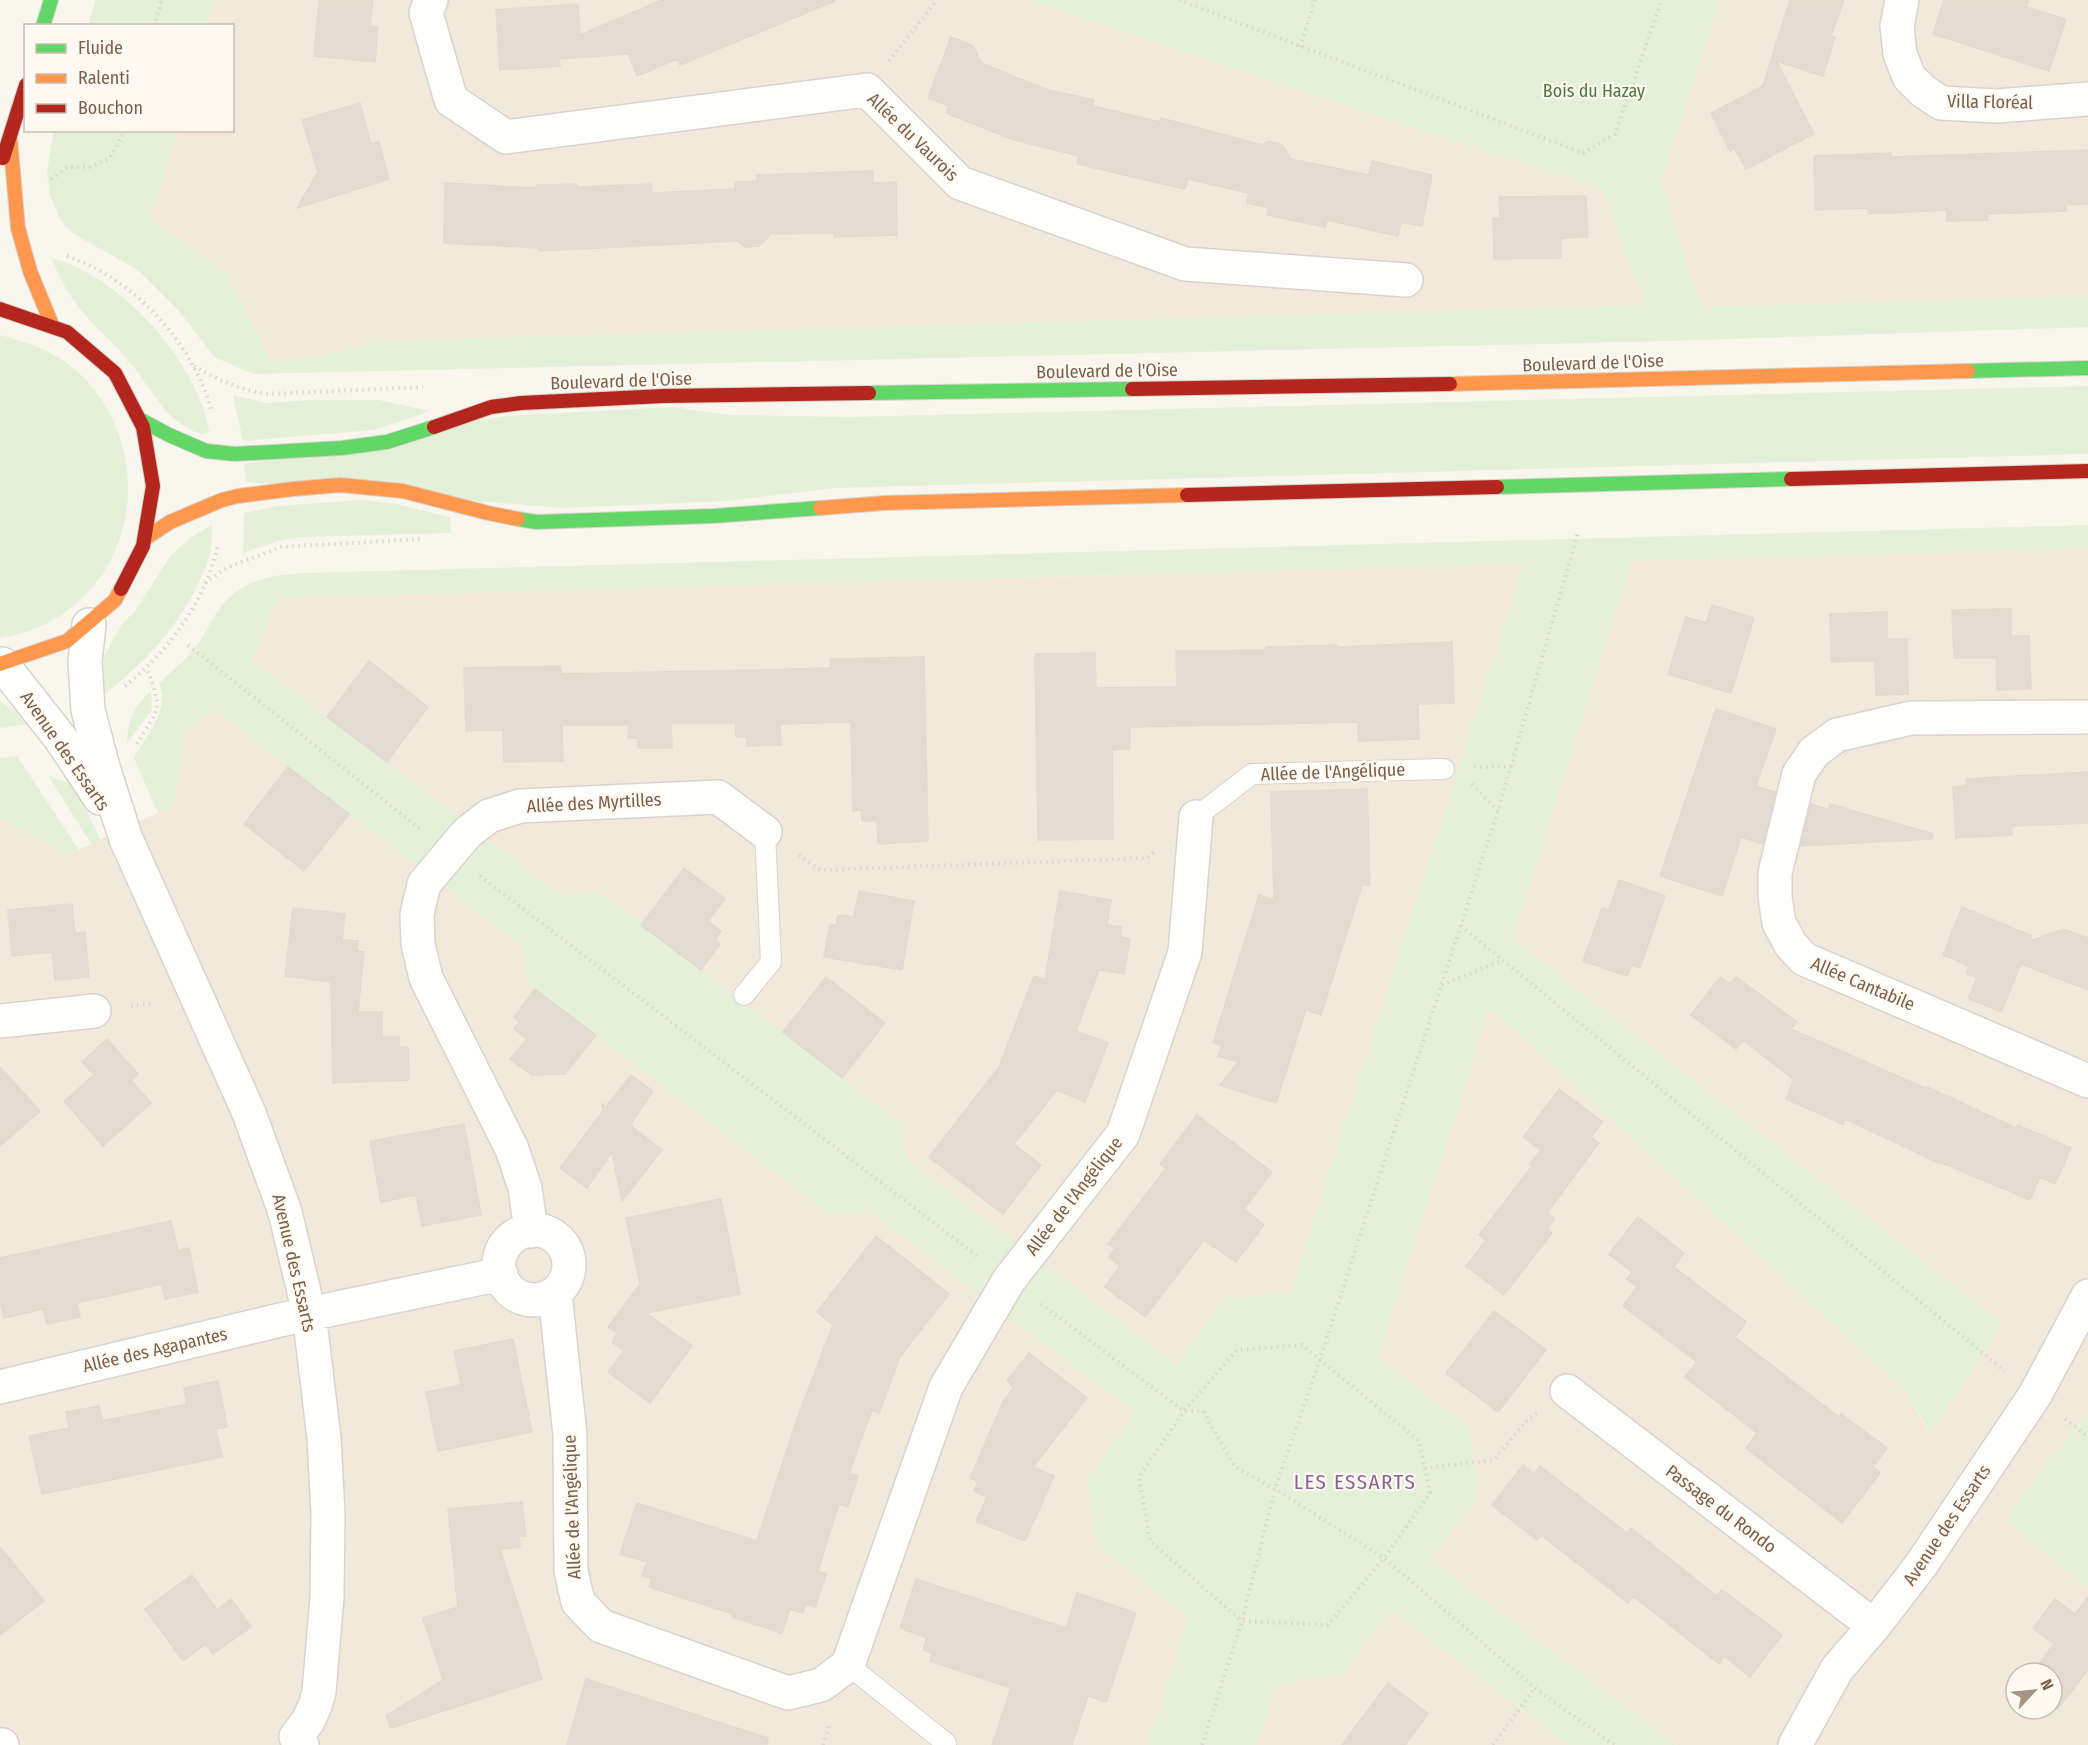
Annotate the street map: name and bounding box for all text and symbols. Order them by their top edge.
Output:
legend [24,24,234,132]
text: Fluide [78,37,123,59]
text: Ralenti [78,67,130,89]
park label: Bois du Hazay [1543,80,1645,102]
street label: Allée du Vaurois [863,88,963,186]
street label: Villa Floréal [1947,90,2033,114]
text: Bouchon [78,97,143,119]
street label: Boulevard de l'Oise [1522,350,1664,376]
street label: Boulevard de l'Oise [1036,359,1178,383]
street label: Boulevard de l'Oise [550,368,692,394]
street label: Avenue des Essarts [16,687,115,815]
street label: Allée de l'Angélique [1260,758,1406,786]
street label: Allée des Myrtilles [526,788,662,818]
street label: Allée Cantabile [1808,952,1918,1016]
street label: Allée de l'Angélique [1021,1132,1127,1260]
street label: Avenue des Essarts [267,1192,321,1334]
street label: Allée des Agapantes [81,1323,230,1377]
street label: Allée de l'Angélique [558,1434,586,1580]
street label: Passage du Rondo [1661,1460,1781,1558]
street label: Avenue des Essarts [1898,1460,1996,1590]
district label: LES ESSARTS [1294,1469,1416,1495]
north arrow [2004,1661,2064,1721]
text: N [2036,1676,2058,1693]

